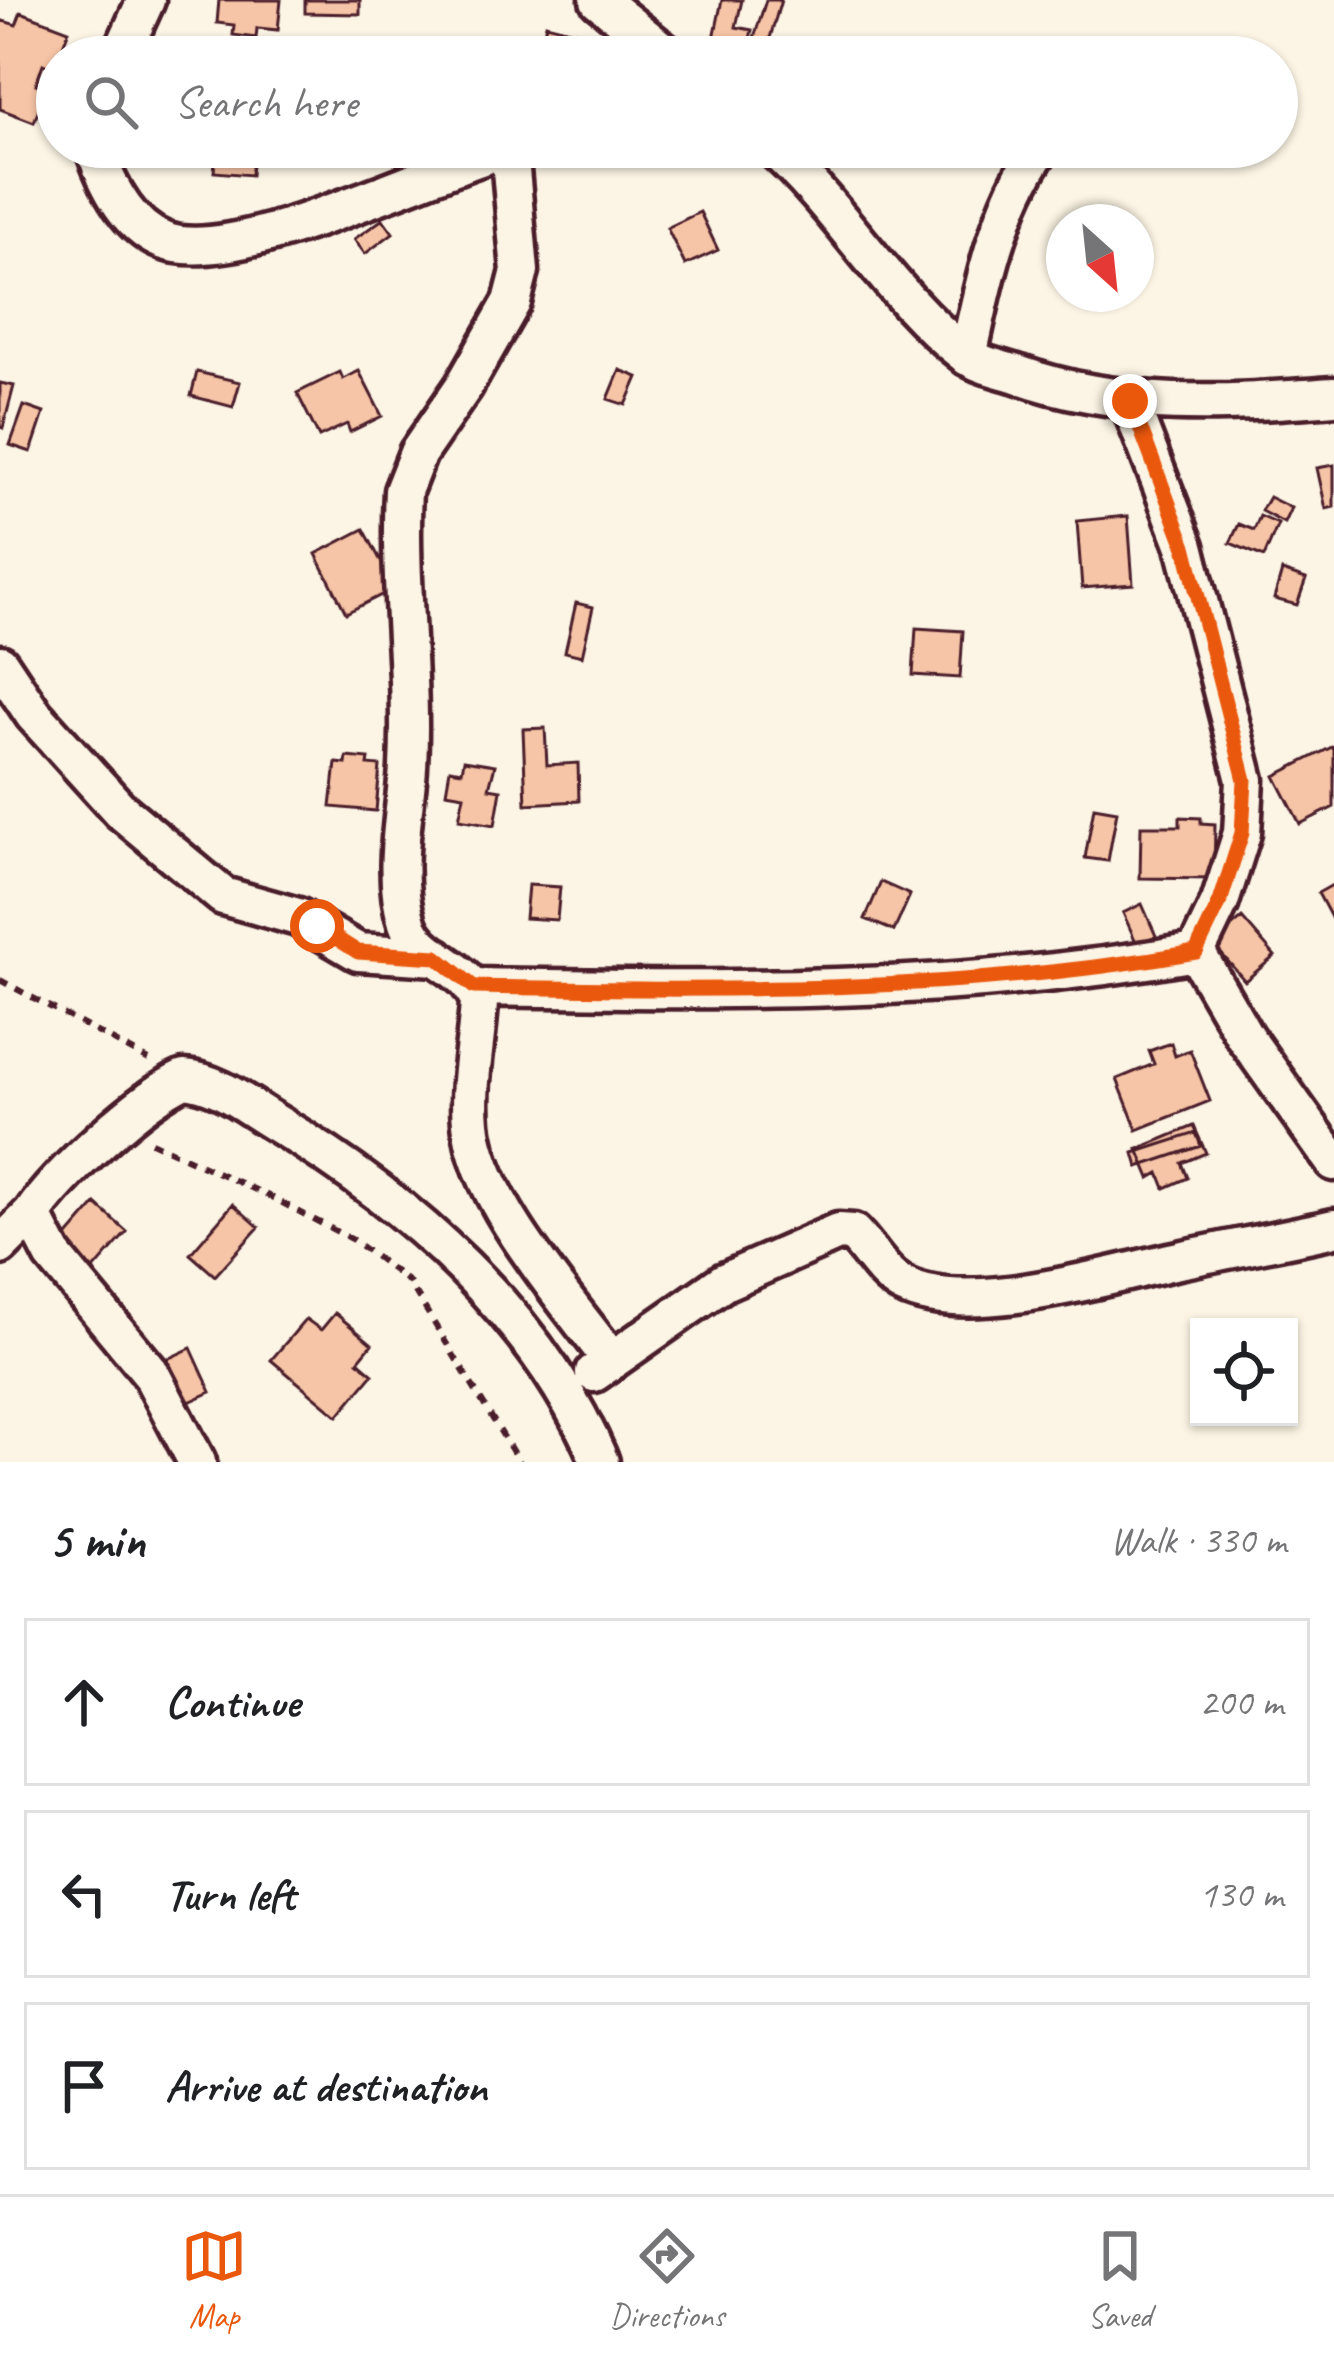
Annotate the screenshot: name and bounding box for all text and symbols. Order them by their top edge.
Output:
search box [36,36,1298,168]
icon: search [78,69,144,135]
text: Search here [174,74,357,131]
north arrow [1046,204,1154,312]
route end [1103,374,1157,428]
route start [290,899,344,953]
map controls [1190,1318,1298,1426]
button: locate [1190,1318,1298,1426]
text: 5 min [48,1508,145,1572]
text: Walk · 330 m [1110,1516,1286,1565]
icon: ahead [51,1669,117,1735]
text: Continue [165,1674,299,1731]
text: 200 m [1199,1678,1283,1727]
icon: left [51,1861,117,1927]
text: Turn left [165,1866,295,1923]
text: 130 m [1199,1870,1283,1919]
icon: arrive [51,2053,117,2119]
text: Arrive at destination [165,2058,487,2115]
tab: Map [181,2223,247,2337]
tab: Directions [610,2223,724,2337]
tab: Saved [1087,2223,1153,2337]

